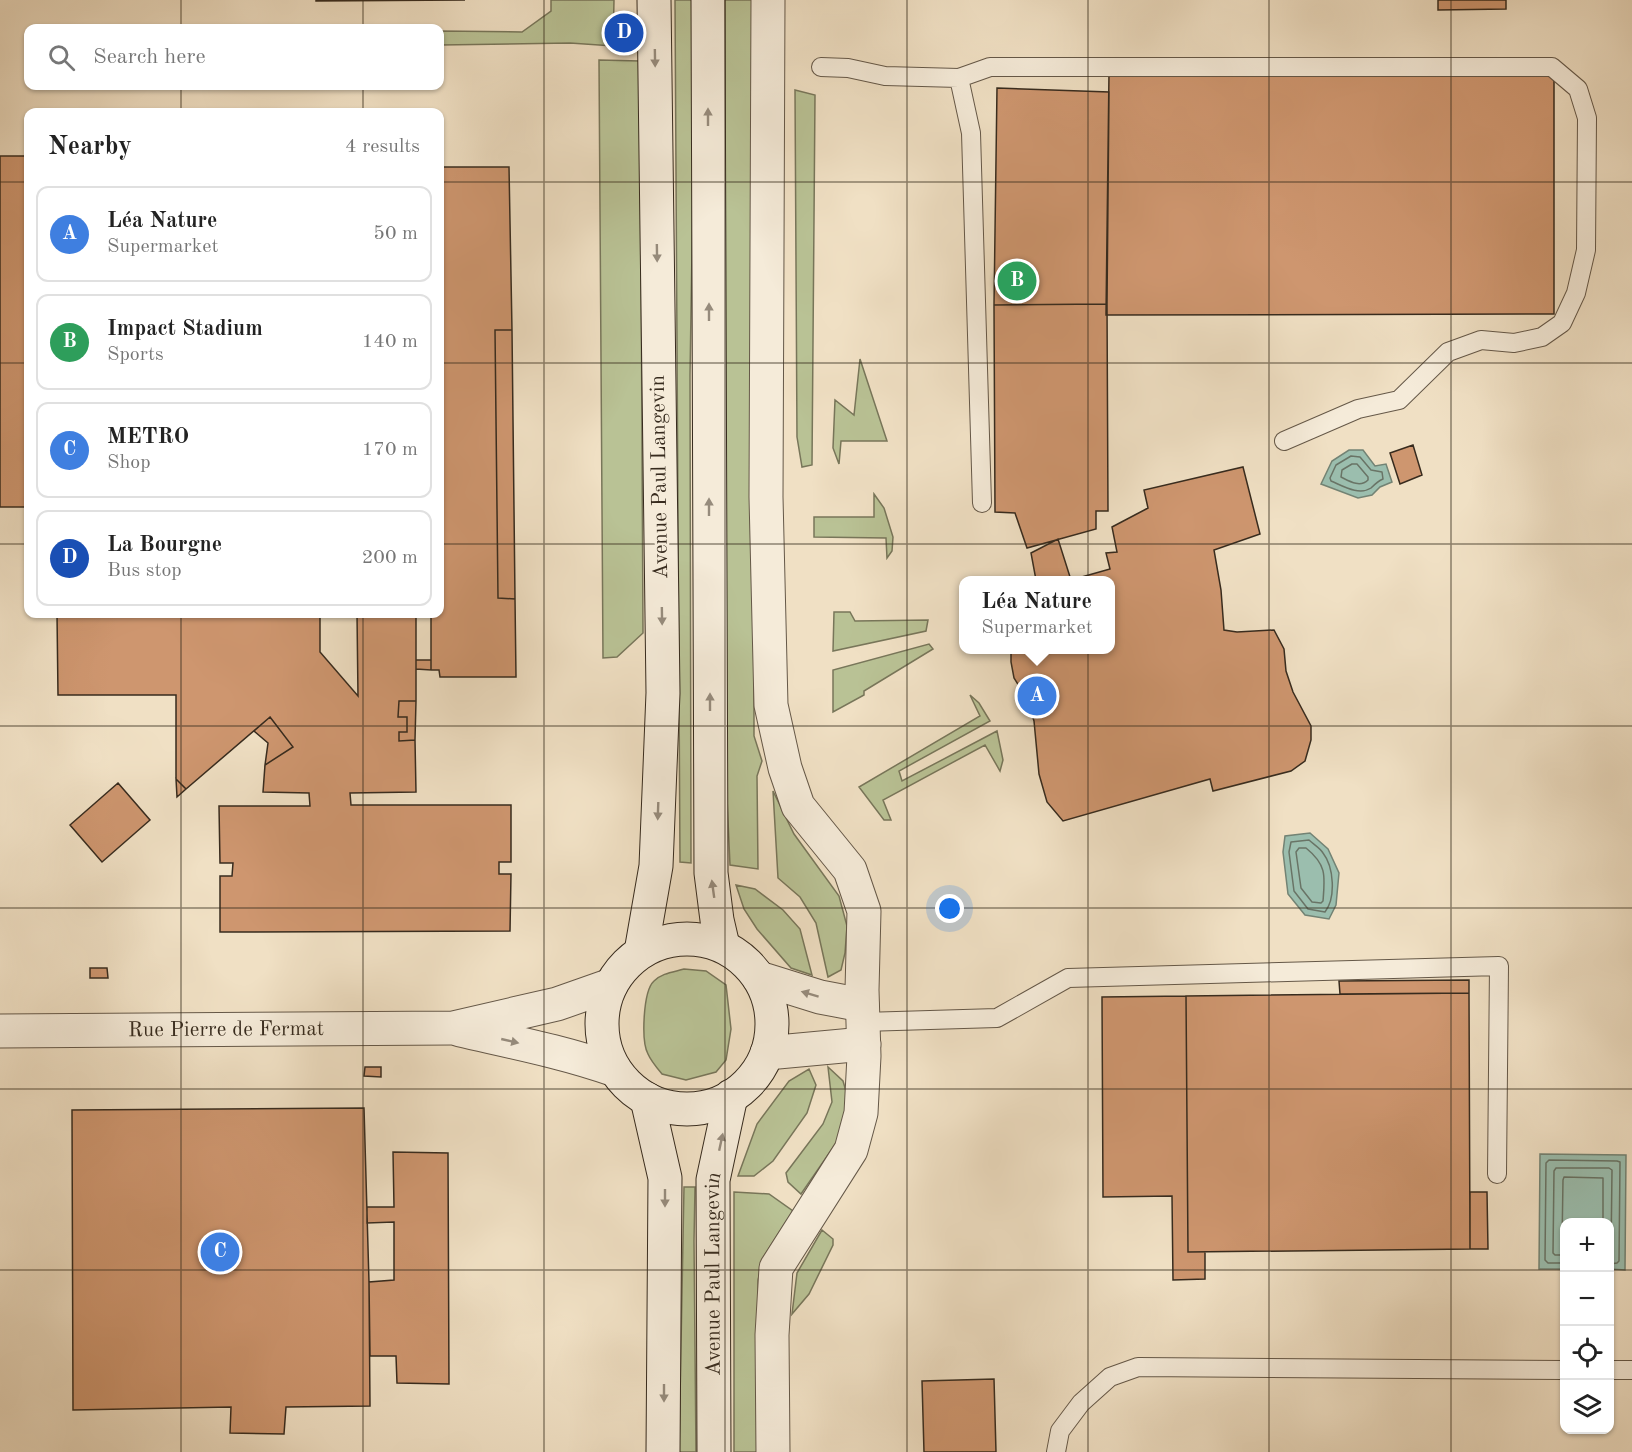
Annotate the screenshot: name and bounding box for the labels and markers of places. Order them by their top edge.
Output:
pin: D [604,10,644,56]
pin: B [998,258,1036,304]
pin: A [1018,674,1056,718]
pin: C [200,1230,240,1274]

